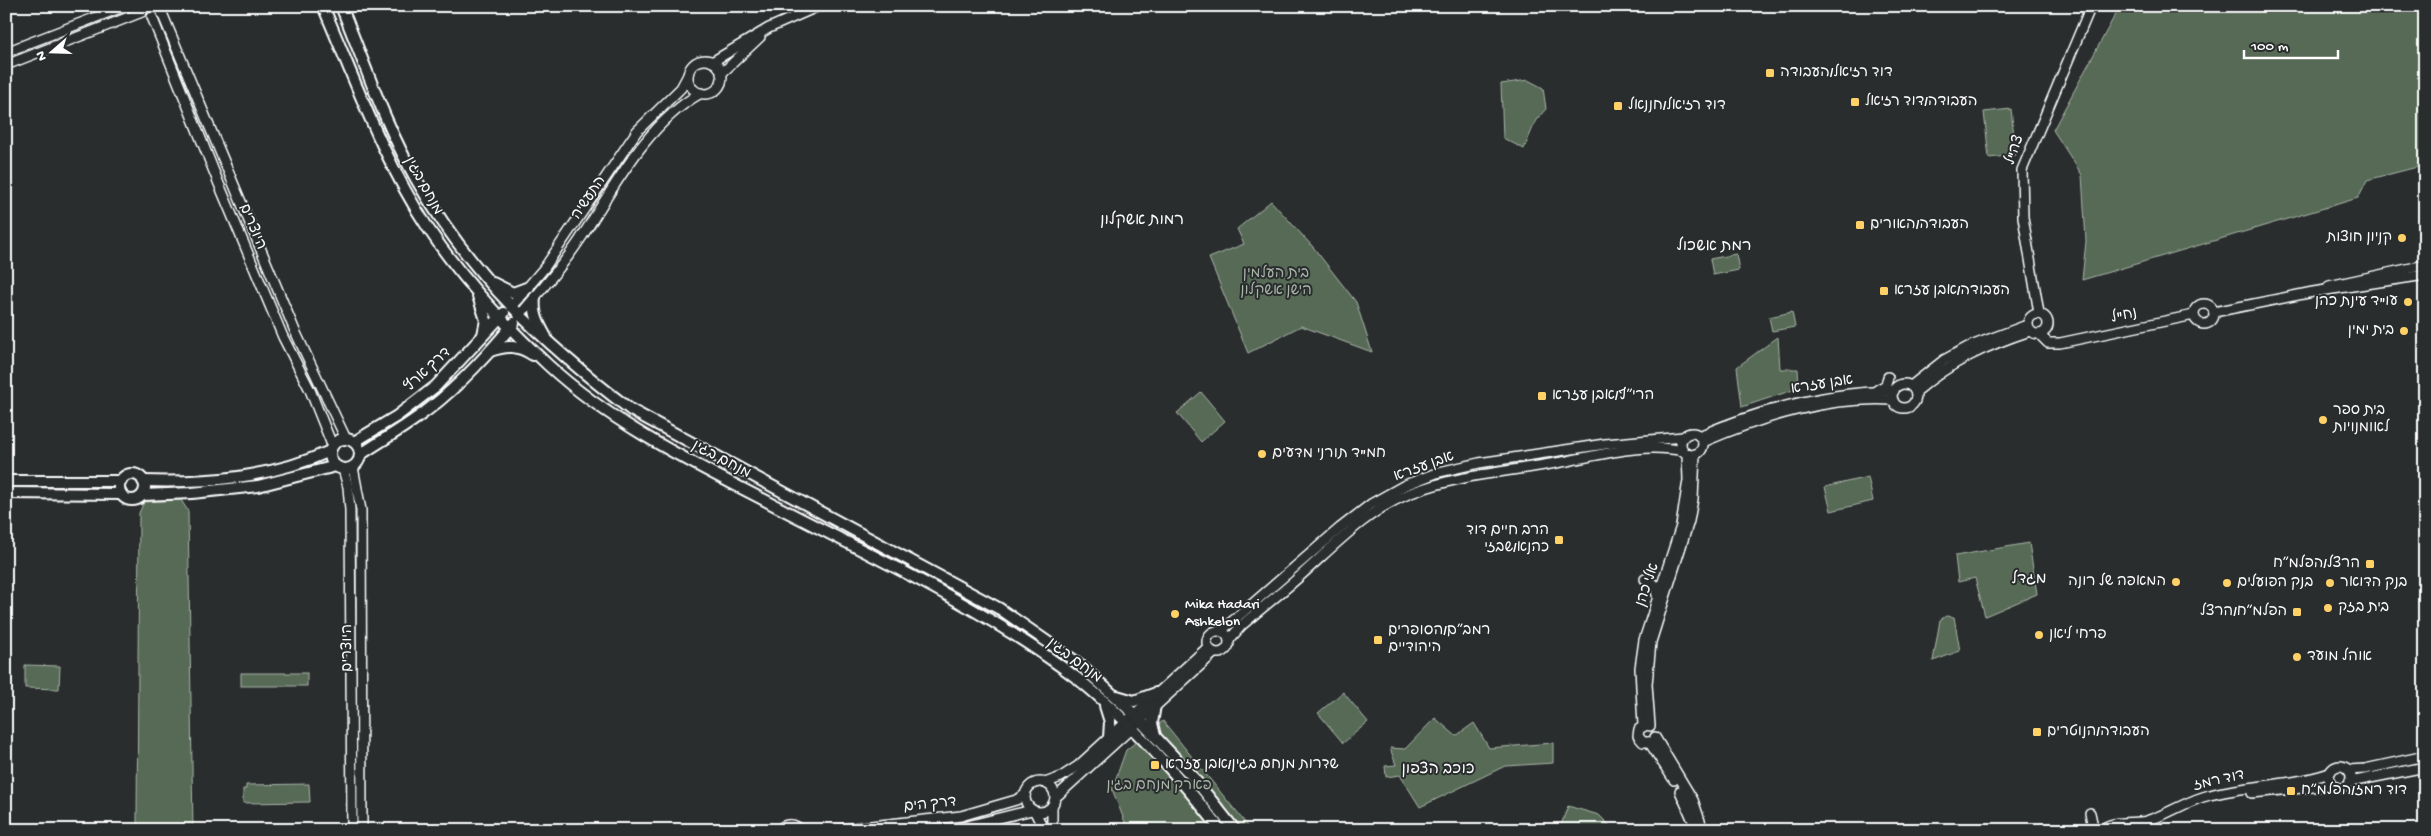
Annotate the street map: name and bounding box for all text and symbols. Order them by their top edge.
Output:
north arrow [28,28,78,78]
scale bar [2244,28,2337,60]
text: 100 m [2250,38,2289,56]
text: N [33,48,52,63]
place label: דוד רזיאל/העבודה [1780,63,1893,82]
marker: דוד רזיאל/העבודה [1764,67,1776,79]
place label: העבודה/דוד רזיאל [1865,92,1978,111]
place label: דוד רזיאל/חננאל [1628,96,1726,115]
marker: העבודה/דוד רזיאל [1849,96,1861,108]
marker: דוד רזיאל/חננאל [1612,100,1624,112]
street label: צה"ל [2001,132,2028,167]
street label: מנחם בגין [400,154,446,218]
street label: התעשיה [568,173,610,223]
street label: היוצרים [234,201,270,253]
district label: רמות אשקלון [1100,210,1184,231]
place label: העבודה/האורים [1870,216,1969,234]
marker: העבודה/האורים [1854,219,1866,231]
place label: קניון חוצות [2325,229,2392,247]
marker: קניון חוצות [2396,232,2408,244]
district label: רמת אשכול [1677,236,1751,257]
park label: בית העלמין הישן אשקלון [1240,264,1312,300]
place label: העבודה/אבן עזרא [1894,282,2010,300]
marker: העבודה/אבן עזרא [1878,285,1890,297]
place label: עו"ד עינת כהן [2315,293,2398,311]
marker: עו"ד עינת כהן [2402,296,2414,308]
street label: נח"ל [2109,303,2139,328]
place label: בית ימין [2348,322,2394,340]
marker: בית ימין [2398,325,2410,337]
street label: דרך ארץ [400,343,455,396]
street label: אבן עזרא [1790,371,1854,399]
place label: הרי״ף/אבן עזרא [1552,386,1654,405]
marker: הרי״ף/אבן עזרא [1536,390,1548,402]
place label: בית ספר לאומנויות [2332,402,2390,437]
marker: בית ספר לאומנויות [2317,414,2329,426]
street label: מנחם בגין [688,437,754,483]
place label: חמ"ד תורני מדעים [1272,445,1386,463]
marker: חמ"ד תורני מדעים [1256,448,1268,460]
street label: אבן עזרא [1391,448,1457,486]
place label: הרב חיים דוד כהנא/שבזי [1466,522,1549,557]
marker: הרב חיים דוד כהנא/שבזי [1553,534,1565,546]
place label: הרצל/הפלמ״ח [2273,554,2360,573]
marker: הרצל/הפלמ״ח [2364,558,2376,570]
street label: אלי כהן [1631,561,1664,609]
district label: מגדל [2011,569,2047,590]
place label: המאפה של רונה [2068,572,2166,591]
place label: בנק הפועלים [2237,573,2313,592]
place label: בנק הדואר [2340,574,2408,592]
marker: המאפה של רונה [2170,576,2182,588]
marker: בנק הפועלים [2221,577,2233,589]
marker: בנק הדואר [2324,577,2336,589]
place label: Mika Hadari Ashkelon [1185,596,1260,631]
place label: בית בזק [2338,599,2389,617]
place label: הפלמ״ח/הרצל [2200,602,2287,621]
marker: בית בזק [2322,602,2334,614]
marker: הפלמ״ח/הרצל [2291,606,2303,618]
marker: Mika Hadari Ashkelon [1169,608,1181,620]
place label: רמב״ם/הסופרים היהודיים [1388,622,1490,657]
street label: היוצרים [339,624,357,672]
place label: פרחי ליאן [2049,625,2107,644]
marker: פרחי ליאן [2033,629,2045,641]
marker: רמב״ם/הסופרים היהודיים [1372,634,1384,646]
street label: מנחם בגין [1043,635,1105,687]
place label: אוהל מועד [2307,647,2372,666]
marker: אוהל מועד [2291,651,2303,663]
place label: העבודה/הנוטרים [2047,723,2150,741]
marker: העבודה/הנוטרים [2031,726,2043,738]
place label: שדרות מנחם בגין/אבן עזרא [1165,756,1339,774]
marker: שדרות מנחם בגין/אבן עזרא [1149,759,1161,771]
district label: כוכב הצפון [1401,761,1475,780]
street label: דוד רמז [2192,766,2246,796]
park label: פארק מנחם בגין [1106,777,1212,795]
place label: דוד רמז/הפלמ״ח [2301,781,2407,800]
marker: דוד רמז/הפלמ״ח [2285,785,2297,797]
street label: דרך הים [903,793,957,817]

